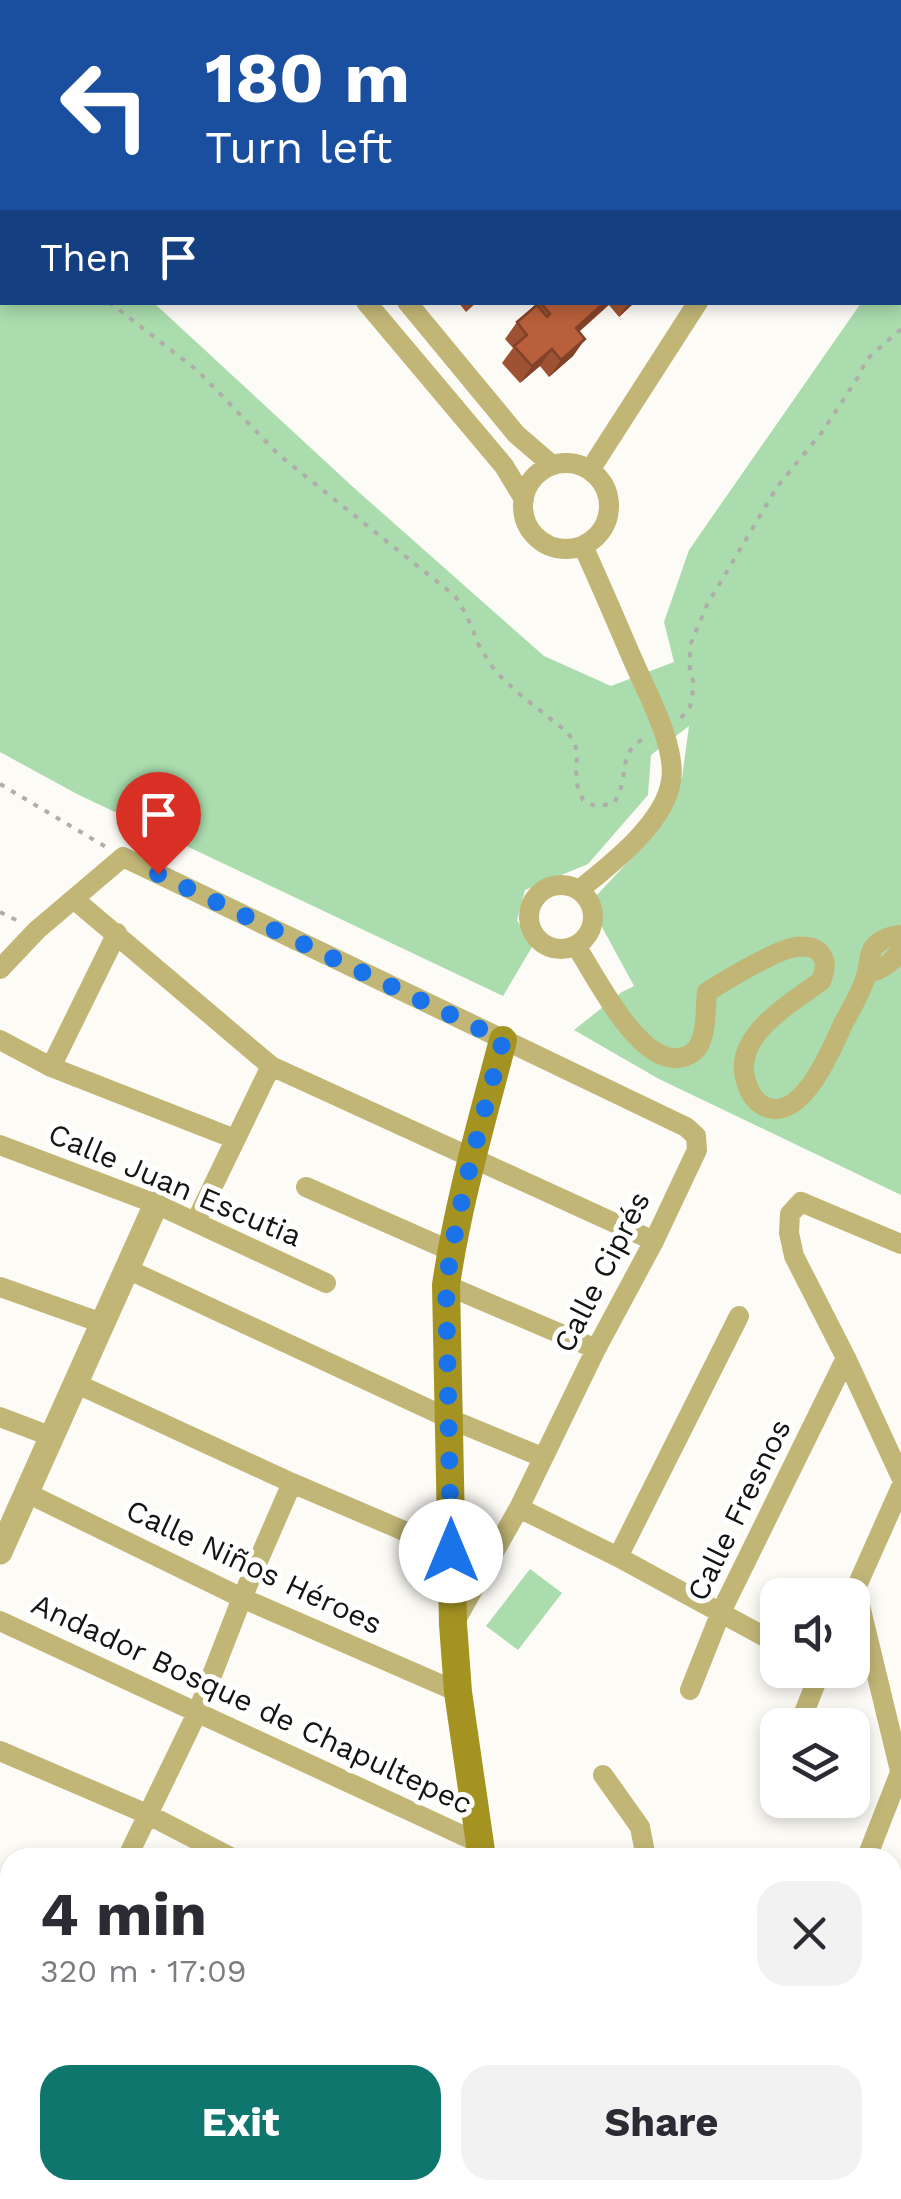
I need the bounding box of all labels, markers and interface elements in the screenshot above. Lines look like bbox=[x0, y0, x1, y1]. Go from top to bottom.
text: 180 m bbox=[205, 37, 410, 119]
icon: left bbox=[40, 40, 170, 170]
text: Turn left bbox=[205, 121, 392, 174]
icon: arrive bbox=[151, 230, 206, 285]
text: Then bbox=[40, 236, 131, 280]
pin bbox=[116, 772, 201, 875]
icon: arrive bbox=[131, 787, 186, 842]
street label: Calle Juan Escutia bbox=[43, 1115, 307, 1254]
street label: Calle Ciprés bbox=[546, 1186, 657, 1358]
street label: Calle Fresnos bbox=[679, 1413, 798, 1606]
street label: Calle Niños Héroes bbox=[121, 1492, 388, 1641]
position arrow bbox=[399, 1499, 503, 1603]
map controls bbox=[760, 1578, 870, 1818]
button: sound bbox=[760, 1578, 870, 1688]
street label: Andador Bosque de Chapultepec bbox=[26, 1586, 478, 1821]
button: layers bbox=[760, 1708, 870, 1818]
text: 4 min bbox=[40, 1879, 207, 1950]
button: close bbox=[757, 1881, 862, 1986]
text: 320 m · 17:09 bbox=[40, 1952, 247, 1990]
button: Exit bbox=[40, 2065, 441, 2180]
button: Share bbox=[461, 2065, 862, 2180]

